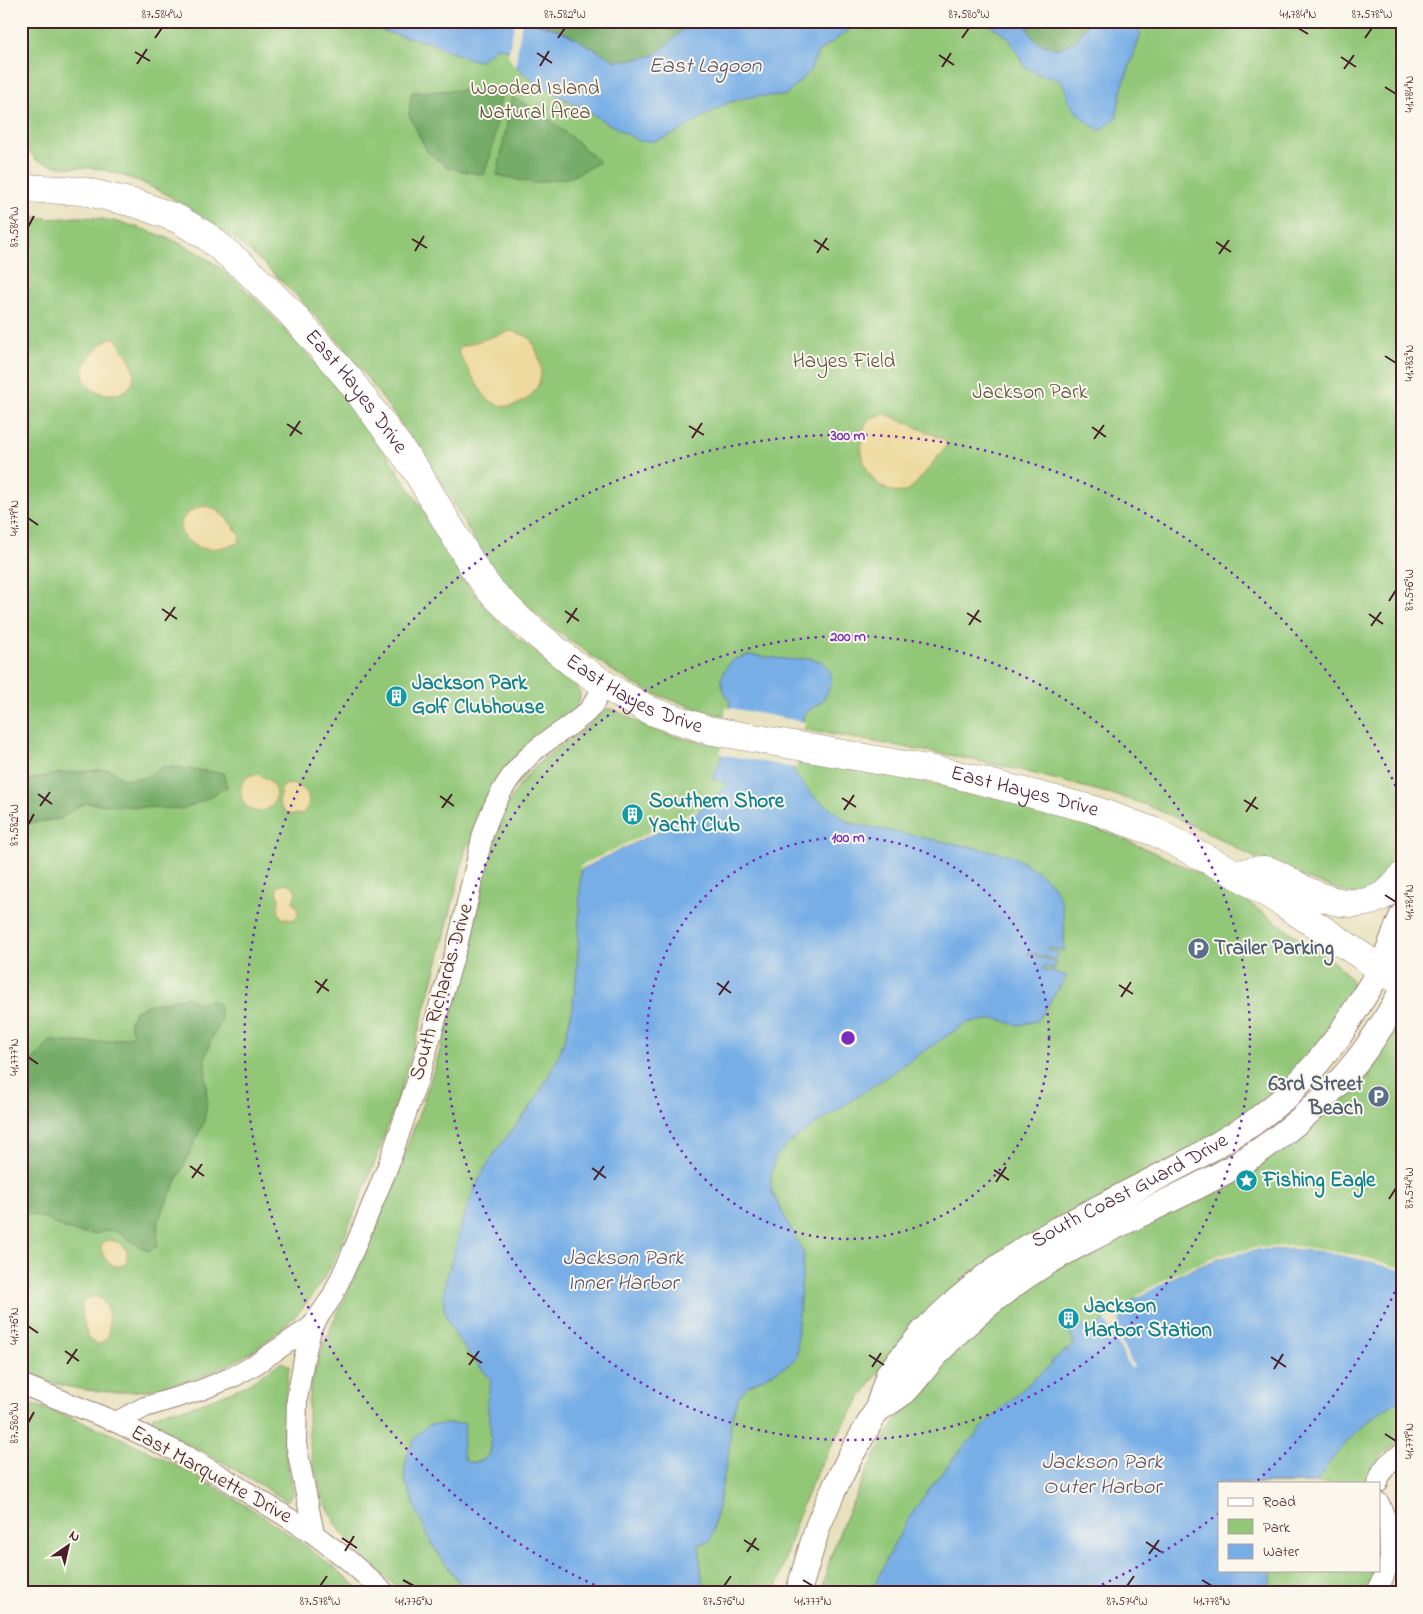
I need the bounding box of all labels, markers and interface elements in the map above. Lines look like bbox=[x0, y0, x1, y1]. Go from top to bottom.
text: 87.584°W bbox=[142, 6, 182, 24]
text: 87.582°W bbox=[544, 6, 586, 24]
text: 87.580°W bbox=[949, 6, 989, 24]
text: 41.784°N bbox=[1280, 6, 1316, 24]
text: 87.578°W bbox=[1352, 6, 1392, 24]
water label: East Lagoon bbox=[649, 51, 763, 83]
park label: Wooded Island Natural Area bbox=[470, 74, 600, 128]
text: 41.784°N bbox=[1401, 76, 1419, 112]
text: 87.584°W bbox=[6, 207, 24, 247]
street label: East Hayes Drive bbox=[297, 323, 415, 461]
text: 41.783°N bbox=[1401, 345, 1419, 381]
park label: Hayes Field bbox=[793, 347, 896, 379]
park label: Jackson Park bbox=[972, 378, 1088, 408]
text: 300 m bbox=[830, 425, 866, 447]
text: 41.779°N bbox=[6, 500, 24, 536]
text: 87.576°W bbox=[1401, 569, 1419, 611]
text: 200 m bbox=[829, 626, 866, 648]
street label: East Hayes Drive bbox=[559, 647, 707, 742]
place label: Jackson Park Golf Clubhouse bbox=[412, 669, 545, 723]
building icon: Jackson Park Golf Clubhouse bbox=[384, 684, 408, 708]
street label: East Hayes Drive bbox=[947, 759, 1103, 826]
place label: Southern Shore Yacht Club bbox=[648, 787, 785, 841]
building icon: Southern Shore Yacht Club bbox=[621, 802, 645, 826]
text: 87.582°W bbox=[6, 804, 24, 846]
text: 100 m bbox=[831, 827, 865, 849]
text: 41.781°N bbox=[1401, 884, 1419, 920]
street label: South Richards Drive bbox=[402, 899, 482, 1084]
place label: Trailer Parking bbox=[1214, 934, 1334, 966]
parking icon: Trailer Parking bbox=[1186, 937, 1210, 961]
centre of rings bbox=[839, 1029, 857, 1047]
text: 41.777°N bbox=[6, 1038, 24, 1076]
place label: 63rd Street Beach bbox=[1269, 1070, 1364, 1124]
parking icon: 63rd Street Beach bbox=[1367, 1085, 1391, 1109]
street label: South Coast Guard Drive bbox=[1026, 1126, 1235, 1257]
place label: Fishing Eagle bbox=[1262, 1166, 1376, 1198]
text: 87.574°W bbox=[1401, 1167, 1419, 1209]
place icon: Fishing Eagle bbox=[1235, 1169, 1259, 1193]
water label: Jackson Park Inner Harbor bbox=[563, 1243, 685, 1300]
place label: Jackson Harbor Station bbox=[1084, 1292, 1212, 1346]
text: 41.776°N bbox=[6, 1307, 24, 1345]
building icon: Jackson Harbor Station bbox=[1056, 1307, 1080, 1331]
text: 87.580°W bbox=[6, 1403, 24, 1443]
street label: East Marquette Drive bbox=[125, 1418, 298, 1532]
text: 41.779°N bbox=[1401, 1423, 1419, 1459]
water label: Jackson Park Outer Harbor bbox=[1042, 1447, 1164, 1504]
legend bbox=[1218, 1482, 1380, 1572]
text: Road bbox=[1263, 1491, 1296, 1513]
text: Park bbox=[1263, 1517, 1291, 1539]
north arrow bbox=[42, 1522, 92, 1572]
text: N bbox=[65, 1525, 84, 1548]
text: Water bbox=[1263, 1541, 1299, 1563]
text: 87.578°W bbox=[300, 1593, 340, 1611]
text: 41.776°N bbox=[395, 1593, 433, 1611]
text: 87.576°W bbox=[703, 1593, 745, 1611]
text: 41.777°N bbox=[794, 1593, 832, 1611]
text: 87.574°W bbox=[1106, 1593, 1148, 1611]
text: 41.778°N bbox=[1194, 1593, 1230, 1611]

